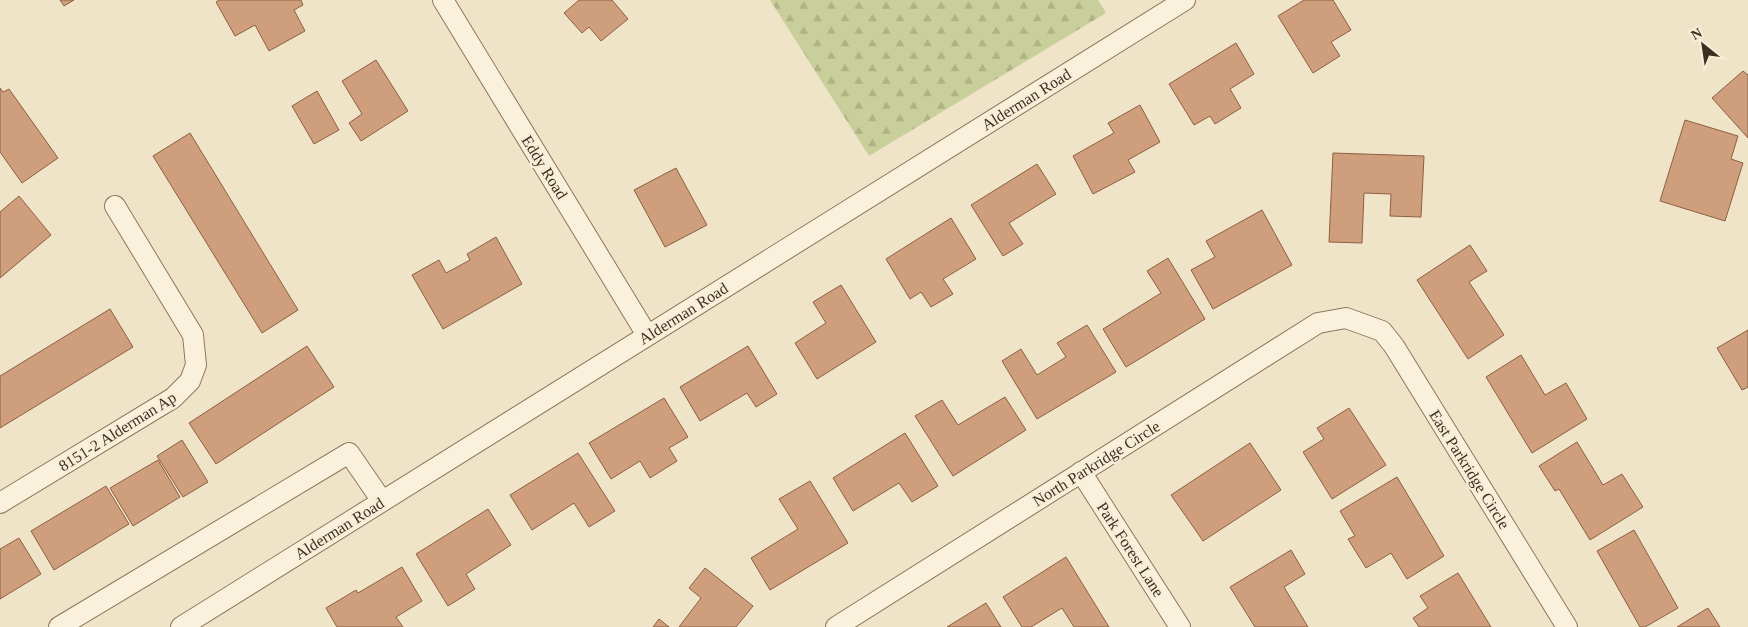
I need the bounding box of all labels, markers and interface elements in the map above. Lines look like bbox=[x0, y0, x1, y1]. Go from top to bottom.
north arrow bbox=[1678, 20, 1728, 70]
text: N bbox=[1689, 25, 1705, 43]
street label: Alderman Road bbox=[979, 65, 1074, 134]
street label: Eddy Road bbox=[518, 132, 571, 203]
street label: Alderman Road bbox=[636, 279, 731, 348]
street label: 8151-2 Alderman Ap bbox=[55, 388, 180, 475]
street label: East Parkridge Circle bbox=[1425, 407, 1513, 532]
street label: North Parkridge Circle bbox=[1030, 417, 1163, 510]
street label: Alderman Road bbox=[292, 494, 387, 563]
street label: Park Forest Lane bbox=[1094, 499, 1167, 600]

